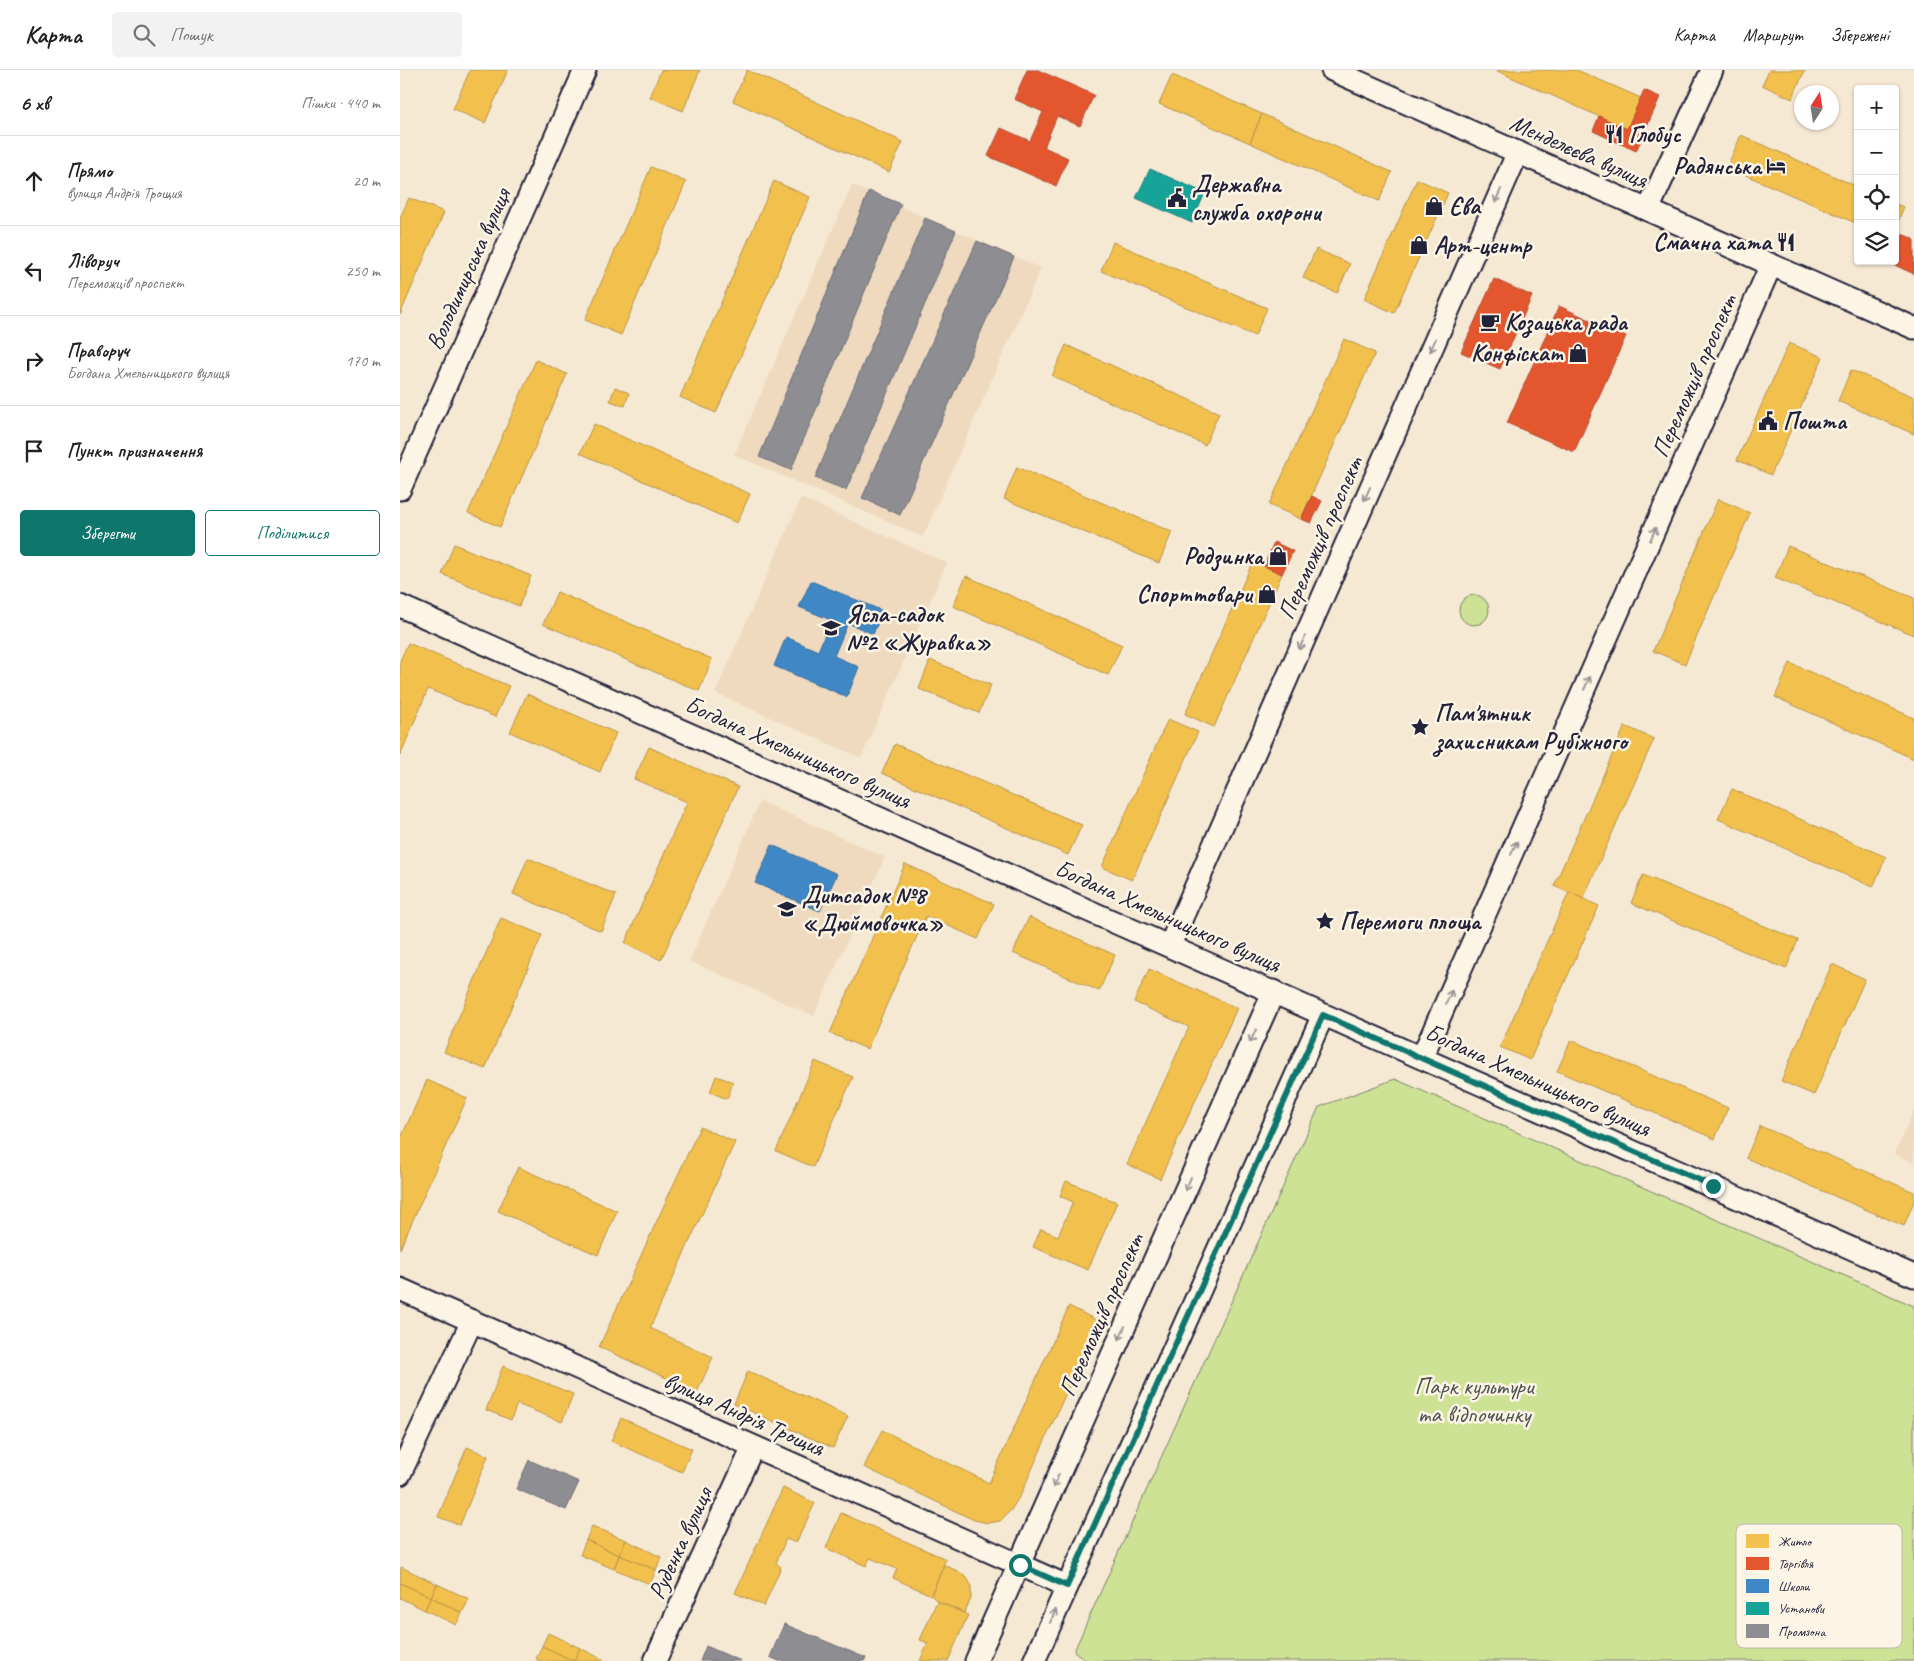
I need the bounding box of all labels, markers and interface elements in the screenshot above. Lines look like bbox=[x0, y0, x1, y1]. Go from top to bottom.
search box bbox=[112, 12, 462, 57]
text: Карта bbox=[25, 20, 82, 50]
icon: search bbox=[130, 21, 158, 49]
text: Пошук bbox=[170, 23, 213, 47]
text: Карта bbox=[1674, 24, 1715, 46]
text: Маршрут bbox=[1743, 24, 1802, 46]
text: Збережені bbox=[1830, 24, 1889, 46]
north arrow bbox=[1794, 85, 1839, 130]
map controls bbox=[1854, 85, 1899, 265]
button: + bbox=[1854, 85, 1899, 130]
text: 6 хв bbox=[20, 90, 49, 116]
text: Пішки · 440 m bbox=[301, 93, 380, 113]
street label: Менделєєва вулиця bbox=[1505, 107, 1654, 195]
place label: Глобус bbox=[1629, 119, 1682, 149]
restaurant icon: Глобус bbox=[1603, 123, 1625, 145]
button: − bbox=[1854, 130, 1899, 175]
place label: Радянська bbox=[1673, 151, 1763, 181]
hotel icon: Радянська bbox=[1765, 155, 1787, 177]
text: Прямо bbox=[67, 159, 112, 183]
icon: ahead bbox=[20, 167, 48, 195]
place label: Державна служба охорони bbox=[1192, 169, 1323, 227]
text: 20 m bbox=[353, 171, 380, 191]
button: locate bbox=[1854, 175, 1899, 220]
street label: Володимирська вулиця bbox=[419, 182, 518, 354]
text: вулиця Андрія Трощия bbox=[67, 183, 182, 203]
public building icon: Державна служба охорони bbox=[1166, 187, 1188, 209]
one-way arrow bbox=[1492, 188, 1502, 203]
place label: Єва bbox=[1449, 191, 1482, 221]
shop icon: Єва bbox=[1423, 195, 1445, 217]
button: layers bbox=[1854, 220, 1899, 265]
place label: Смачна хата bbox=[1653, 227, 1773, 257]
place label: Арт-центр bbox=[1434, 230, 1533, 260]
restaurant icon: Смачна хата bbox=[1775, 231, 1797, 253]
shop icon: Арт-центр bbox=[1408, 234, 1430, 256]
text: Ліворуч bbox=[67, 249, 119, 273]
icon: left bbox=[20, 257, 48, 285]
text: 250 m bbox=[346, 261, 380, 281]
text: Переможців проспект bbox=[67, 273, 183, 293]
street label: Переможців проспект bbox=[1645, 288, 1744, 462]
place label: Козацька рада bbox=[1505, 307, 1629, 338]
cafe icon: Козацька рада bbox=[1479, 311, 1501, 333]
one-way arrow bbox=[1427, 337, 1437, 352]
place label: Конфіскат bbox=[1471, 338, 1563, 368]
text: Праворуч bbox=[67, 339, 129, 363]
shop icon: Конфіскат bbox=[1567, 342, 1589, 364]
icon: right bbox=[20, 347, 48, 375]
text: 170 m bbox=[346, 351, 380, 371]
text: Богдана Хмельницького вулиця bbox=[67, 363, 229, 383]
place label: Пошта bbox=[1783, 406, 1848, 436]
public building icon: Пошта bbox=[1757, 410, 1779, 432]
icon: arrive bbox=[20, 437, 48, 465]
text: Пункт призначення bbox=[67, 439, 202, 463]
street label: Переможців проспект bbox=[1271, 450, 1370, 624]
one-way arrow bbox=[1362, 486, 1372, 501]
button: Зберегти bbox=[20, 510, 195, 556]
button: Поділитися bbox=[205, 510, 380, 556]
one-way arrow bbox=[1648, 527, 1658, 542]
place label: Родзинка bbox=[1184, 541, 1265, 572]
shop icon: Родзинка bbox=[1267, 545, 1289, 567]
place label: Спорттовари bbox=[1137, 579, 1254, 609]
shop icon: Спорттовари bbox=[1256, 583, 1278, 605]
place label: Ясла-садок №2 «Журавка» bbox=[846, 599, 991, 657]
school or university icon: Ясла-садок №2 «Журавка» bbox=[820, 617, 842, 639]
one-way arrow bbox=[1297, 635, 1307, 650]
one-way arrow bbox=[1583, 676, 1593, 691]
street label: Богдана Хмельницького вулиця bbox=[681, 689, 916, 816]
place label: Пам'ятник захисникам Рубіжного bbox=[1432, 698, 1630, 757]
place icon: Пам'ятник захисникам Рубіжного bbox=[1409, 716, 1431, 738]
one-way arrow bbox=[1510, 841, 1520, 856]
street label: Богдана Хмельницького вулиця bbox=[1051, 853, 1286, 980]
place label: Дитсадок №8 «Дюймовочка» bbox=[802, 880, 943, 938]
school or university icon: Дитсадок №8 «Дюймовочка» bbox=[776, 898, 798, 920]
place label: Перемоги площа bbox=[1340, 906, 1483, 936]
place icon: Перемоги площа bbox=[1314, 910, 1336, 932]
one-way arrow bbox=[1444, 990, 1454, 1005]
street label: Богдана Хмельницького вулиця bbox=[1421, 1017, 1656, 1144]
one-way arrow bbox=[1248, 1028, 1258, 1043]
route end bbox=[1702, 1175, 1725, 1198]
one-way arrow bbox=[1182, 1176, 1192, 1191]
street label: Переможців проспект bbox=[1052, 1227, 1151, 1401]
one-way arrow bbox=[1117, 1325, 1126, 1340]
street label: вулиця Андрія Трощия bbox=[659, 1365, 830, 1463]
park label: Парк культури та відпочинку bbox=[1414, 1371, 1536, 1429]
one-way arrow bbox=[1051, 1473, 1061, 1488]
street label: Руденка вулиця bbox=[641, 1481, 720, 1604]
legend bbox=[1736, 1524, 1902, 1648]
text: Житло bbox=[1778, 1533, 1813, 1550]
route start bbox=[1009, 1554, 1032, 1577]
text: Торгівля bbox=[1778, 1555, 1814, 1572]
text: Школи bbox=[1778, 1578, 1810, 1595]
text: Установи bbox=[1778, 1600, 1826, 1617]
one-way arrow bbox=[1049, 1609, 1059, 1624]
text: Промзона bbox=[1778, 1623, 1826, 1640]

